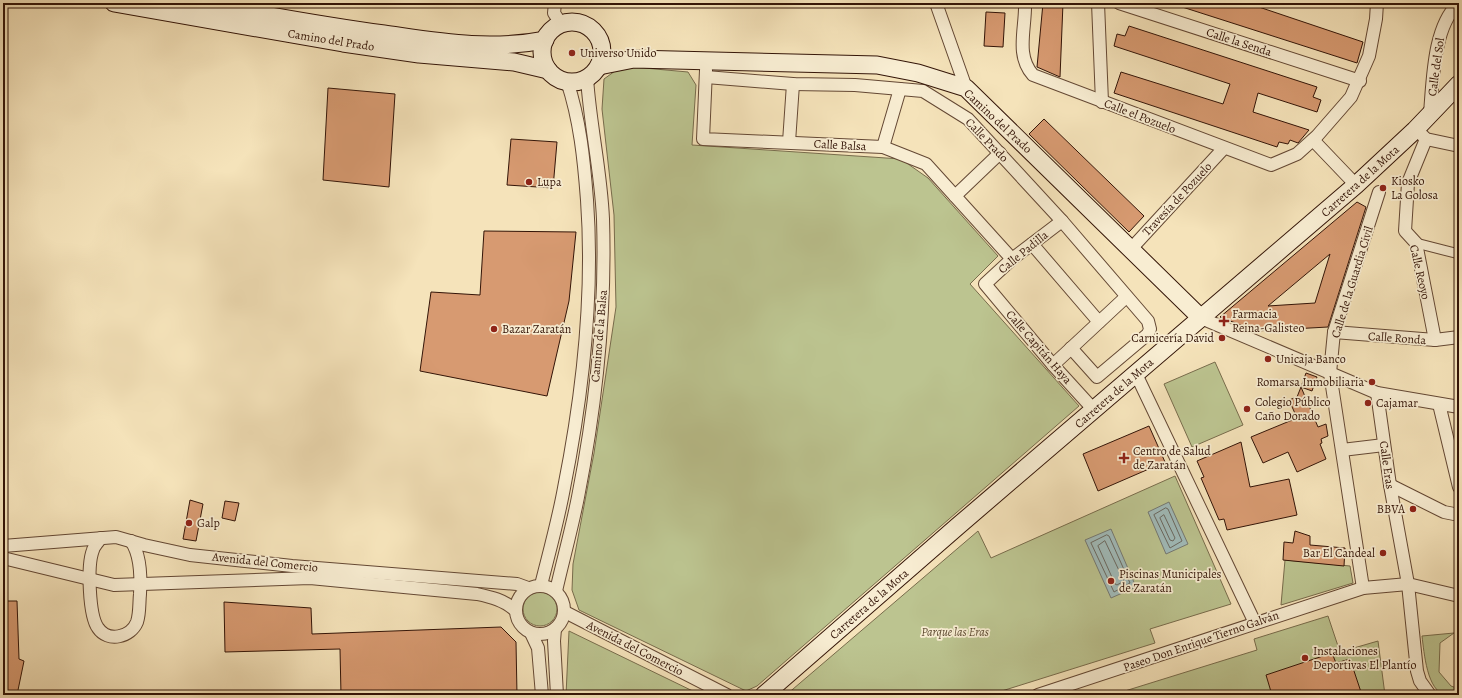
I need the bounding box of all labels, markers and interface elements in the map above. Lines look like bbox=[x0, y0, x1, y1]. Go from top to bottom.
street label: Calle la Senda bbox=[1204, 24, 1274, 60]
street label: Camino del Prado bbox=[287, 25, 375, 55]
street label: Calle del Sol bbox=[1424, 37, 1448, 97]
place label: Universo Unido bbox=[580, 45, 657, 61]
marker: Universo Unido bbox=[567, 48, 577, 58]
street label: Camino del Prado bbox=[961, 85, 1035, 157]
street label: Calle el Pozuelo bbox=[1102, 95, 1178, 137]
street label: Calle Prado bbox=[962, 114, 1012, 166]
street label: Calle Balsa bbox=[813, 136, 867, 154]
street label: Carretera de la Mota bbox=[1318, 141, 1403, 220]
street label: Travesía de Pozuelo bbox=[1139, 159, 1215, 239]
place label: Kiosko La Golosa bbox=[1391, 173, 1439, 203]
place label: Lupa bbox=[537, 174, 562, 190]
marker: Lupa bbox=[524, 177, 534, 187]
marker: Kiosko La Golosa bbox=[1378, 183, 1388, 193]
street label: Calle de la Guardia Civil bbox=[1327, 224, 1377, 340]
street label: Calle Padilla bbox=[995, 227, 1052, 277]
street label: Calle Reoyo bbox=[1406, 243, 1434, 301]
street label: Camino de la Balsa bbox=[587, 289, 611, 383]
place label: Farmacia Reina-Galisteo bbox=[1232, 306, 1304, 336]
street label: Calle Capitán Haya bbox=[1002, 307, 1076, 388]
marker: Farmacia Reina-Galisteo bbox=[1219, 316, 1229, 326]
place label: Bazar Zaratán bbox=[502, 321, 572, 337]
marker: Bazar Zaratán bbox=[489, 324, 499, 334]
street label: Calle Ronda bbox=[1367, 328, 1427, 348]
place label: Carnicería David bbox=[1131, 330, 1215, 346]
marker: Carnicería David bbox=[1217, 333, 1227, 343]
place label: Unicaja Banco bbox=[1276, 351, 1346, 367]
street label: Carretera de la Mota bbox=[1071, 354, 1157, 432]
marker: Unicaja Banco bbox=[1263, 354, 1273, 364]
place label: Romarsa Inmobiliaria bbox=[1256, 374, 1364, 390]
marker: Romarsa Inmobiliaria bbox=[1367, 377, 1377, 387]
place label: Colegio Público Caño Dorado bbox=[1255, 394, 1331, 424]
place label: Cajamar bbox=[1376, 395, 1418, 411]
marker: Cajamar bbox=[1363, 398, 1373, 408]
marker: Colegio Público Caño Dorado bbox=[1242, 404, 1252, 414]
street label: Calle Eras bbox=[1376, 440, 1398, 490]
place label: Centro de Salud de Zaratán bbox=[1133, 443, 1211, 473]
marker: Centro de Salud de Zaratán bbox=[1118, 452, 1130, 464]
place label: BBVA bbox=[1377, 501, 1406, 517]
marker: BBVA bbox=[1408, 504, 1418, 514]
place label: Galp bbox=[197, 515, 220, 531]
marker: Galp bbox=[184, 518, 194, 528]
place label: Bar El Candeal bbox=[1303, 545, 1375, 561]
street label: Avenida del Comercio bbox=[210, 548, 319, 576]
marker: Bar El Candeal bbox=[1378, 548, 1388, 558]
street label: Carretera de la Mota bbox=[826, 565, 912, 643]
place label: Piscinas Municipales de Zaratán bbox=[1119, 566, 1222, 596]
marker: Piscinas Municipales de Zaratán bbox=[1106, 576, 1116, 586]
street label: Paseo Don Enrique Tierno Galván bbox=[1121, 607, 1281, 675]
street label: Avenida del Comercio bbox=[583, 616, 686, 679]
park label: Parque las Eras bbox=[921, 624, 989, 640]
place label: Instalaciones Deportivas El Plantío bbox=[1313, 643, 1416, 673]
marker: Instalaciones Deportivas El Plantío bbox=[1300, 653, 1310, 663]

